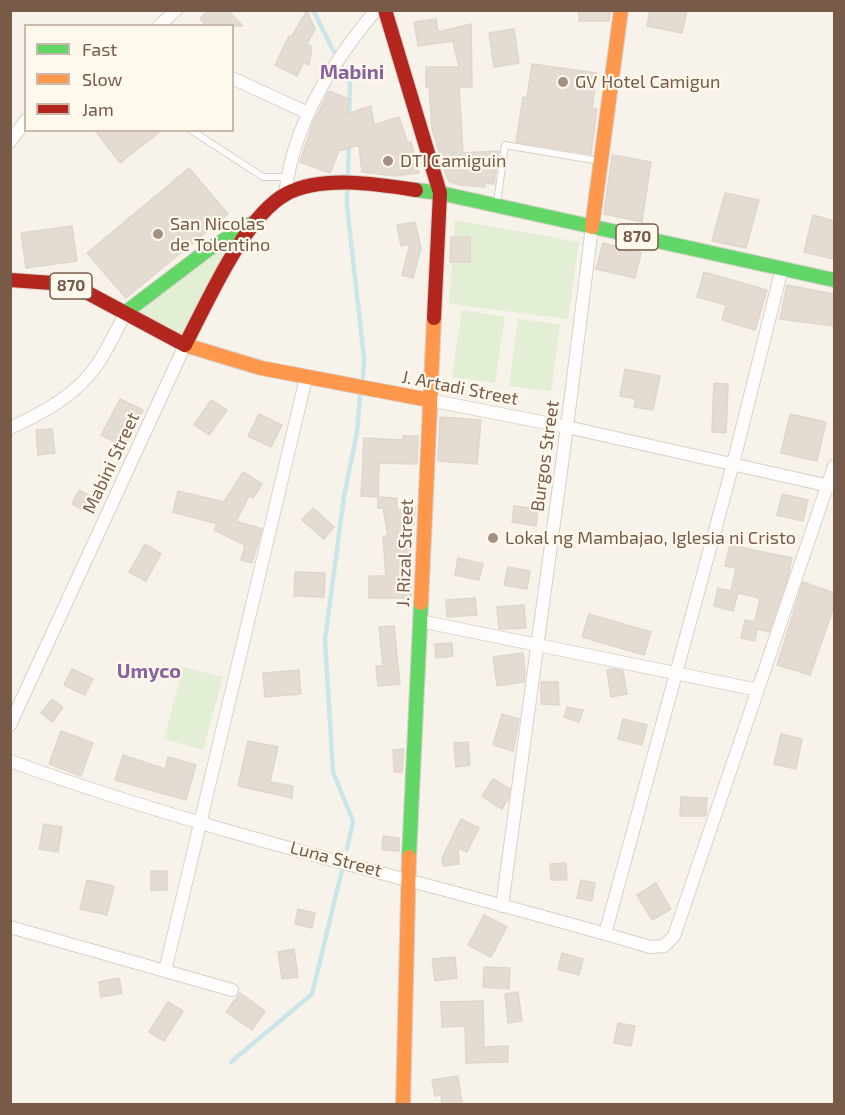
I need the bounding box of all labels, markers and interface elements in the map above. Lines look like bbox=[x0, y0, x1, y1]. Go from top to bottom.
legend bbox=[24, 24, 234, 132]
text: Fast bbox=[82, 38, 117, 60]
district label: Mabini bbox=[320, 60, 384, 84]
text: Slow bbox=[82, 68, 122, 90]
place label: GV Hotel Camigun bbox=[575, 71, 721, 93]
marker: GV Hotel Camigun bbox=[556, 75, 570, 89]
text: Jam bbox=[82, 98, 114, 120]
place label: DTI Camiguin bbox=[400, 150, 506, 172]
marker: DTI Camiguin bbox=[381, 154, 395, 168]
place label: San Nicolas de Tolentino bbox=[170, 213, 270, 256]
road number: 870 bbox=[616, 224, 658, 250]
marker: San Nicolas de Tolentino bbox=[151, 227, 165, 241]
road number: 870 bbox=[50, 273, 92, 299]
street label: J. Artadi Street bbox=[400, 366, 520, 410]
street label: Burgos Street bbox=[527, 399, 563, 513]
street label: Mabini Street bbox=[78, 409, 144, 517]
street label: J. Rizal Street bbox=[392, 499, 418, 607]
place label: Lokal ng Mambajao, Iglesia ni Cristo bbox=[505, 527, 796, 549]
marker: Lokal ng Mambajao, Iglesia ni Cristo bbox=[486, 531, 500, 545]
district label: Umyco bbox=[117, 659, 181, 683]
street label: Luna Street bbox=[288, 836, 384, 882]

